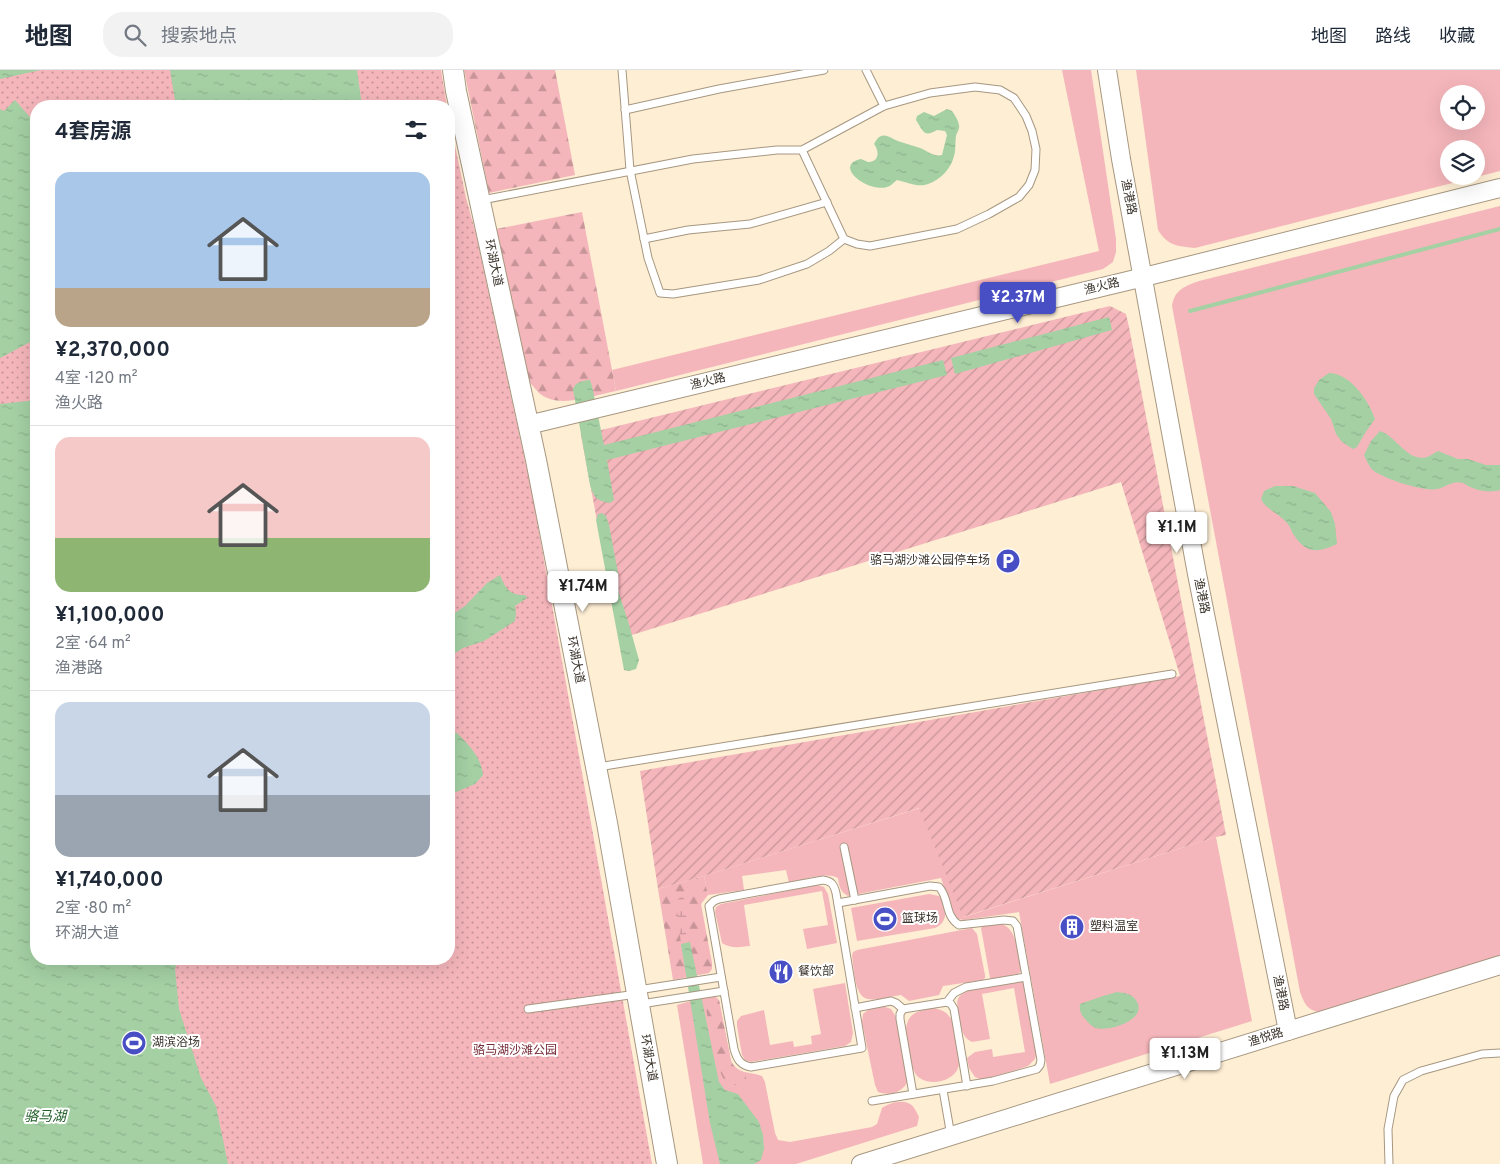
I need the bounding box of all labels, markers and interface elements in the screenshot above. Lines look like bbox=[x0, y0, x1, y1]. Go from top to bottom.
search box bbox=[103, 12, 453, 57]
icon: search bbox=[121, 21, 149, 49]
text: 地图 bbox=[25, 23, 73, 53]
text: 搜索地点 bbox=[161, 25, 237, 49]
text: 地图 bbox=[1311, 26, 1347, 49]
text: 路线 bbox=[1375, 26, 1411, 49]
text: 收藏 bbox=[1439, 26, 1475, 49]
map controls bbox=[1440, 85, 1485, 185]
button: locate bbox=[1440, 85, 1485, 130]
icon: filters bbox=[402, 116, 430, 144]
text: 4套房源 bbox=[55, 119, 132, 146]
button: layers bbox=[1440, 140, 1485, 185]
street label: 渔港路 bbox=[1117, 178, 1139, 216]
icon: home bbox=[198, 204, 288, 294]
street label: 环湖大道 bbox=[480, 238, 506, 288]
street label: 渔火路 bbox=[1083, 275, 1121, 299]
pin: ¥2.37M bbox=[977, 282, 1059, 324]
text: ¥2.37M bbox=[991, 288, 1045, 308]
text: ¥2,370,000 bbox=[55, 337, 170, 364]
text: 4室 · 120 m² bbox=[55, 369, 138, 389]
street label: 渔火路 bbox=[689, 370, 727, 394]
text: 渔火路 bbox=[55, 394, 103, 414]
icon: home bbox=[198, 470, 288, 560]
pin: ¥1.1M bbox=[1142, 512, 1212, 554]
text: ¥1.1M bbox=[1157, 518, 1197, 538]
parking icon: 骆马湖沙滩公园停车场 bbox=[995, 548, 1021, 574]
place label: 骆马湖沙滩公园停车场 bbox=[870, 553, 990, 569]
pin: ¥1.74M bbox=[542, 570, 624, 613]
text: ¥1.74M bbox=[558, 577, 608, 597]
street label: 渔港路 bbox=[1190, 577, 1212, 615]
text: ¥1,100,000 bbox=[55, 602, 165, 629]
text: 2室 · 64 m² bbox=[55, 634, 131, 654]
street label: 环湖大道 bbox=[563, 635, 587, 685]
text: 渔港路 bbox=[55, 659, 103, 679]
icon: home bbox=[198, 735, 288, 825]
text: ¥1,740,000 bbox=[55, 867, 163, 894]
text: 2室 · 80 m² bbox=[55, 899, 131, 919]
sports icon: 篮球场 bbox=[872, 906, 898, 932]
place label: 篮球场 bbox=[902, 911, 938, 927]
building icon: 塑料温室 bbox=[1059, 914, 1085, 940]
place label: 塑料温室 bbox=[1090, 919, 1138, 935]
text: 环湖大道 bbox=[55, 924, 119, 944]
restaurant icon: 餐饮部 bbox=[768, 959, 794, 985]
place label: 餐饮部 bbox=[798, 964, 834, 980]
street label: 渔港路 bbox=[1269, 974, 1291, 1012]
street label: 渔悦路 bbox=[1246, 1025, 1286, 1051]
sports icon: 湖滨浴场 bbox=[121, 1030, 147, 1056]
street label: 环湖大道 bbox=[636, 1033, 660, 1083]
place label: 湖滨浴场 bbox=[152, 1035, 200, 1051]
pin: ¥1.13M bbox=[1144, 1038, 1226, 1080]
park label: 骆马湖沙滩公园 bbox=[473, 1043, 557, 1059]
text: ¥1.13M bbox=[1161, 1044, 1209, 1064]
water label: 骆马湖 bbox=[24, 1109, 68, 1126]

